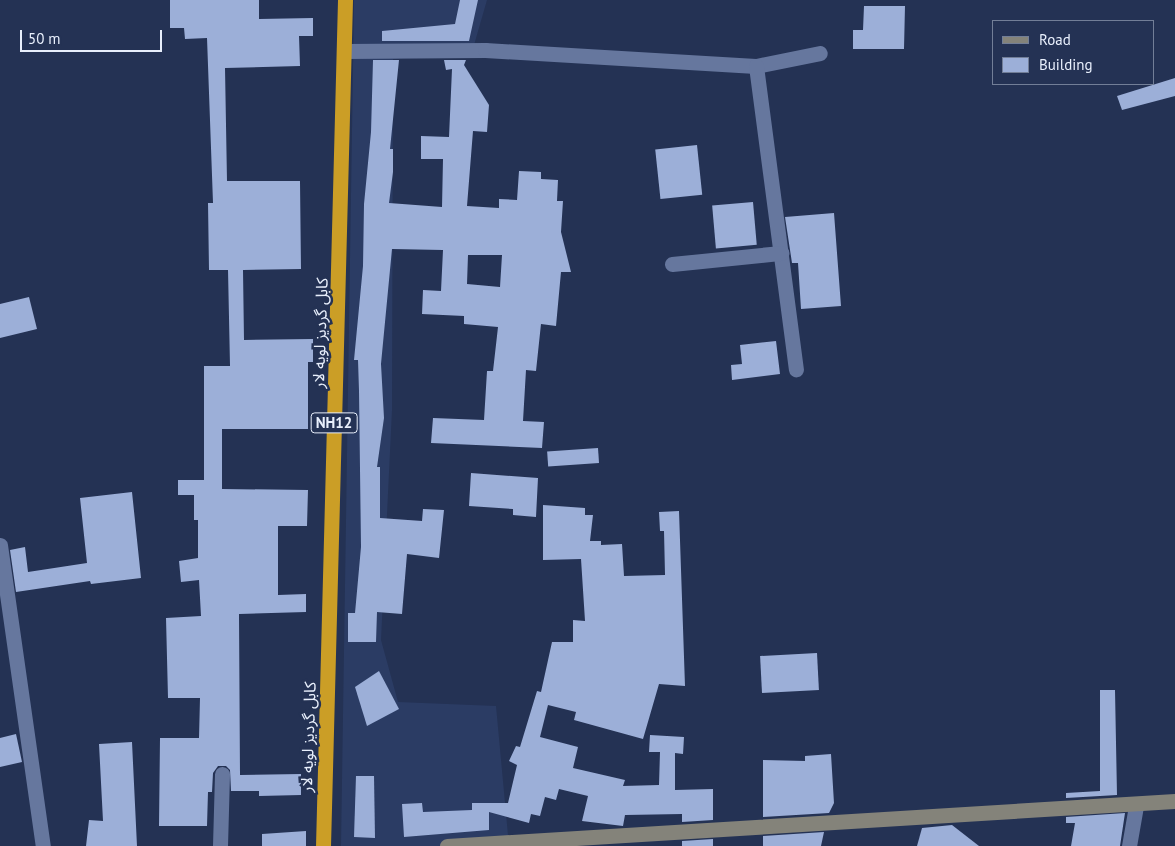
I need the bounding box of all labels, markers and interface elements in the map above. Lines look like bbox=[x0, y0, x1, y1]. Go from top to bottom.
scale bar bbox=[22, 20, 165, 52]
legend bbox=[992, 20, 1155, 85]
text: 50 m bbox=[28, 29, 61, 48]
text: Road bbox=[1039, 30, 1071, 49]
text: Building bbox=[1039, 55, 1093, 74]
street label: کابل گردیز لویه لار bbox=[308, 277, 332, 389]
road number: NH12 bbox=[310, 410, 358, 436]
street label: کابل گردیز لویه لار bbox=[296, 681, 320, 793]

